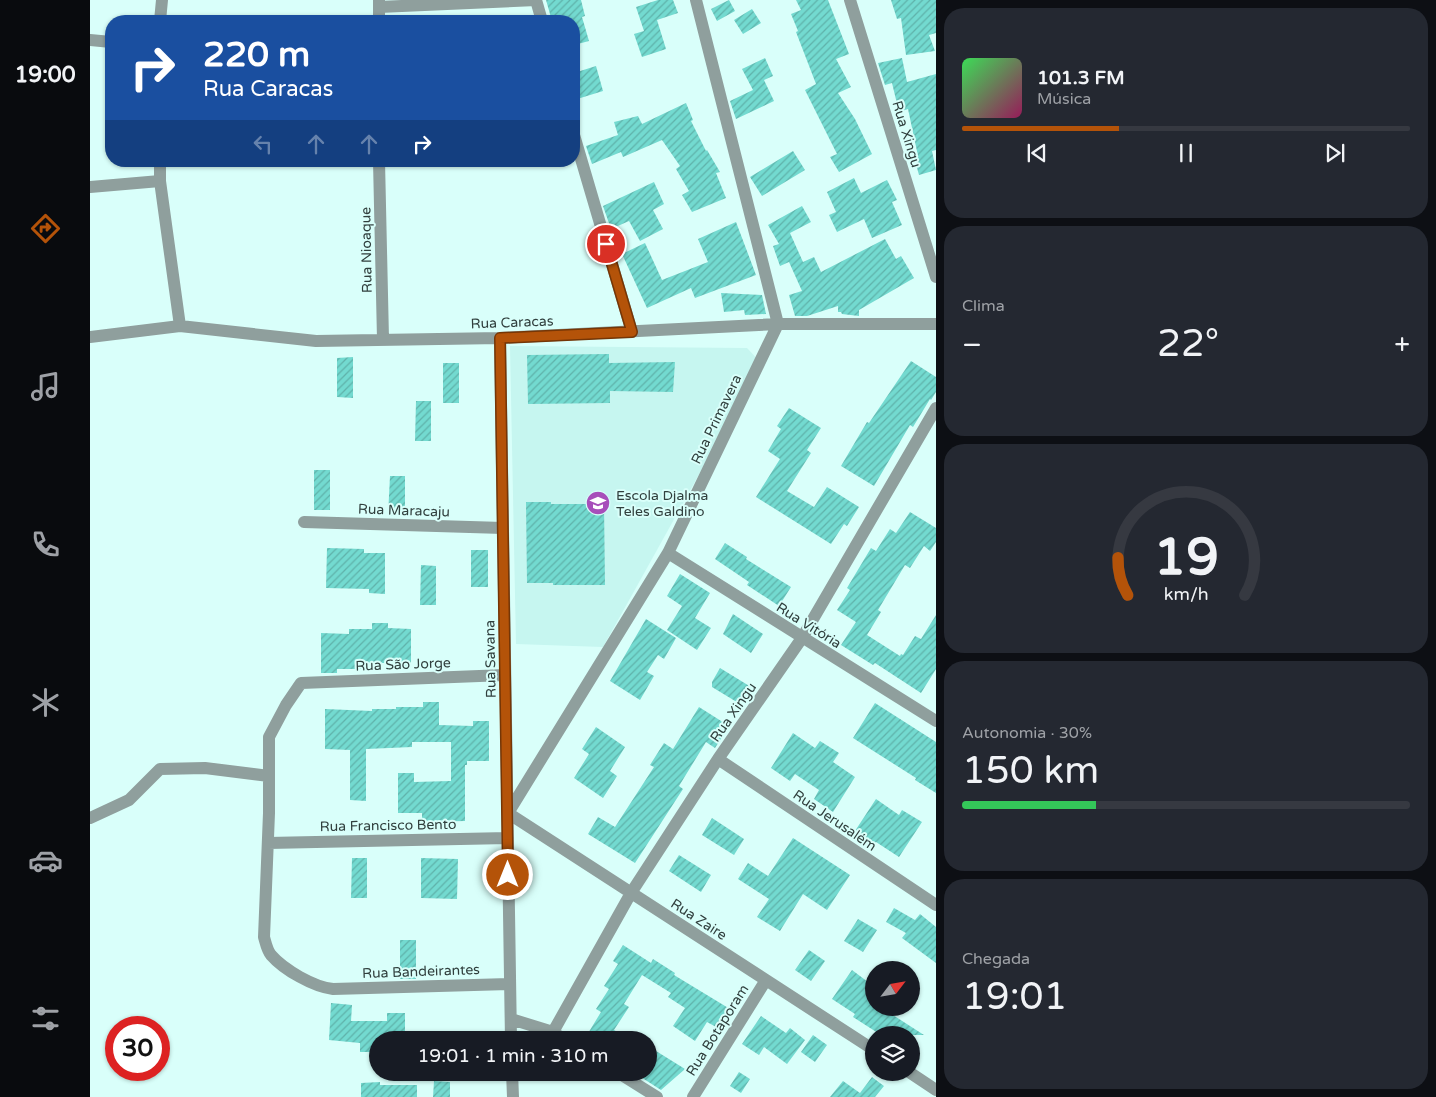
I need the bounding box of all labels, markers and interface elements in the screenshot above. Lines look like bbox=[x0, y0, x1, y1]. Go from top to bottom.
text: 220 m bbox=[203, 34, 310, 76]
icon: right bbox=[120, 35, 185, 100]
text: 19:00 bbox=[15, 62, 75, 88]
text: 101.3 FM bbox=[1037, 67, 1125, 89]
text: Rua Caracas bbox=[203, 76, 333, 102]
text: Música bbox=[1037, 89, 1091, 109]
street label: Rua Xingu bbox=[888, 99, 925, 170]
icon: left bbox=[249, 130, 277, 158]
icon: ahead bbox=[302, 130, 330, 158]
icon: ahead bbox=[355, 130, 383, 158]
icon: right bbox=[408, 130, 436, 158]
icon: previous bbox=[1023, 139, 1051, 167]
icon: pause bbox=[1172, 139, 1200, 167]
icon: next bbox=[1321, 139, 1349, 167]
street label: Rua Nioaque bbox=[357, 207, 376, 293]
icon: directions bbox=[28, 211, 63, 246]
pin bbox=[585, 223, 627, 265]
icon: arrive bbox=[592, 230, 620, 258]
text: Clima bbox=[962, 296, 1005, 316]
street label: Rua Caracas bbox=[470, 313, 554, 332]
text: 22° bbox=[1157, 321, 1219, 367]
text: − bbox=[962, 328, 982, 362]
text: + bbox=[1394, 328, 1410, 362]
icon: music bbox=[28, 369, 63, 404]
street label: Rua Primavera bbox=[688, 372, 745, 467]
place label: Escola Djalma Teles Galdino bbox=[616, 487, 708, 520]
school or university icon: Escola Djalma Teles Galdino bbox=[585, 490, 611, 516]
street label: Rua Maracaju bbox=[358, 500, 450, 521]
text: 19 bbox=[1153, 526, 1219, 589]
icon: phone bbox=[28, 527, 63, 562]
text: km/h bbox=[1164, 584, 1208, 605]
street label: Rua Vitória bbox=[773, 599, 844, 652]
street label: Rua Savana bbox=[481, 620, 500, 698]
street label: Rua São Jorge bbox=[355, 654, 451, 675]
street label: Rua Xingu bbox=[707, 679, 760, 745]
icon: climate bbox=[28, 685, 63, 720]
text: Autonomia · 30% bbox=[962, 723, 1092, 743]
text: 150 km bbox=[962, 748, 1099, 794]
street label: Rua Jerusalém bbox=[790, 786, 880, 855]
street label: Rua Francisco Bento bbox=[319, 816, 457, 835]
icon: car bbox=[28, 843, 63, 878]
position arrow bbox=[481, 848, 533, 900]
street label: Rua Zaire bbox=[668, 895, 730, 944]
text: Chegada bbox=[962, 949, 1030, 969]
street label: Rua Bandeirantes bbox=[362, 961, 480, 982]
north arrow bbox=[865, 961, 920, 1016]
map controls bbox=[865, 961, 920, 1081]
text: 19:01 bbox=[962, 974, 1067, 1020]
street label: Rua Botaporam bbox=[682, 981, 752, 1079]
icon: filters bbox=[28, 1001, 63, 1036]
speed limit sign: 30 bbox=[105, 1016, 170, 1081]
button: layers bbox=[865, 1026, 920, 1081]
text: 19:01 · 1 min · 310 m bbox=[417, 1045, 609, 1067]

